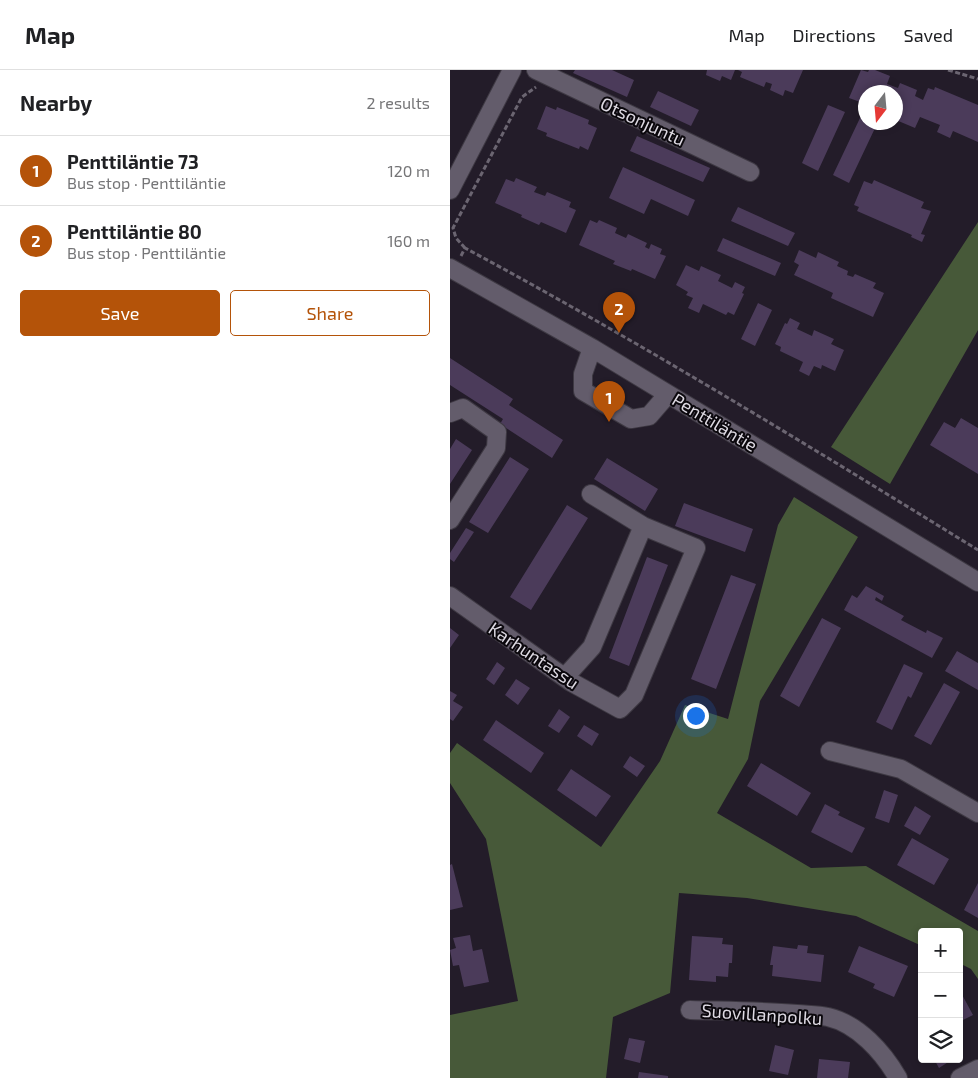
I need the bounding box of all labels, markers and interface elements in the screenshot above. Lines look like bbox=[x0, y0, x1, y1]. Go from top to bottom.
text: Map bbox=[25, 20, 75, 49]
text: Map bbox=[728, 24, 765, 46]
text: Directions bbox=[793, 24, 876, 46]
text: Saved bbox=[904, 24, 953, 46]
north arrow bbox=[858, 85, 903, 130]
text: Nearby bbox=[20, 90, 92, 115]
street label: Otsonjuntu bbox=[597, 92, 689, 150]
text: 2 results bbox=[367, 93, 430, 112]
text: Penttiläntie 73 bbox=[67, 150, 199, 173]
text: 1 bbox=[33, 161, 39, 180]
text: 120 m bbox=[387, 161, 430, 180]
text: Bus stop · Penttiläntie bbox=[67, 173, 226, 192]
text: Penttiläntie 80 bbox=[67, 220, 202, 243]
text: 2 bbox=[31, 231, 41, 250]
text: 160 m bbox=[387, 231, 430, 250]
text: Bus stop · Penttiläntie bbox=[67, 243, 226, 262]
button: Save bbox=[20, 290, 220, 336]
button: Share bbox=[230, 290, 430, 336]
pin: 2 bbox=[603, 292, 635, 333]
pin: 1 bbox=[593, 381, 625, 422]
street label: Penttiläntie bbox=[668, 388, 762, 456]
street label: Karhuntassu bbox=[485, 617, 583, 693]
your location bbox=[683, 703, 709, 729]
map controls bbox=[918, 928, 963, 1063]
button: + bbox=[918, 928, 963, 973]
button: − bbox=[918, 973, 963, 1018]
street label: Suovillanpolku bbox=[701, 999, 823, 1029]
button: layers bbox=[918, 1018, 963, 1063]

